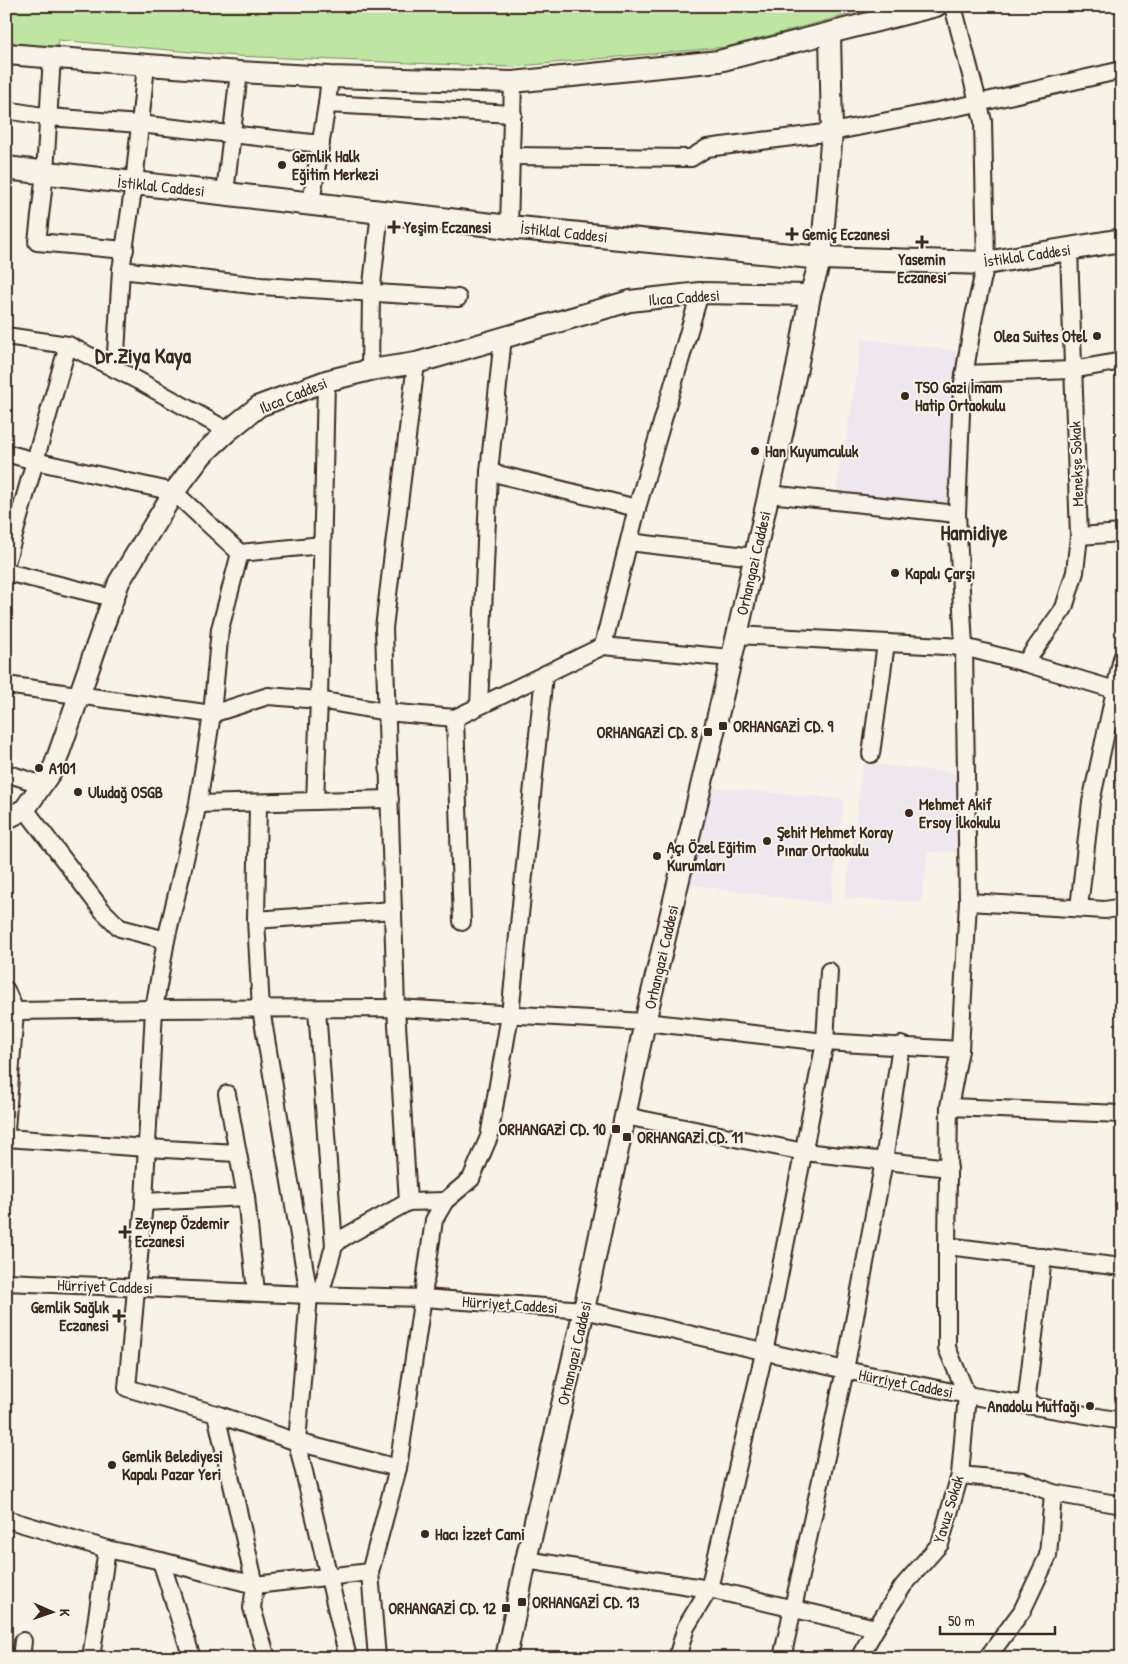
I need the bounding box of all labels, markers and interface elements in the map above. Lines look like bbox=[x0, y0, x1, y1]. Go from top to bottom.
place label: Gemlik Halk Eğitim Merkezi bbox=[292, 145, 379, 186]
marker: Gemlik Halk Eğitim Merkezi bbox=[276, 159, 288, 171]
street label: İstiklal Caddesi bbox=[116, 170, 206, 202]
place label: Yeşim Eczanesi bbox=[404, 216, 492, 238]
street label: İstiklal Caddesi bbox=[519, 216, 609, 248]
marker: Yeşim Eczanesi bbox=[388, 221, 400, 233]
place label: Gemiç Eczanesi bbox=[802, 223, 890, 245]
marker: Gemiç Eczanesi bbox=[786, 228, 798, 240]
marker: Yasemin Eczanesi bbox=[916, 236, 928, 248]
street label: İstiklal Caddesi bbox=[982, 238, 1072, 272]
place label: Yasemin Eczanesi bbox=[897, 248, 947, 288]
street label: Ilıca Caddesi bbox=[648, 284, 720, 310]
place label: Olea Suites Otel bbox=[993, 325, 1088, 347]
marker: Olea Suites Otel bbox=[1091, 330, 1103, 342]
district label: Dr.Ziya Kaya bbox=[95, 341, 192, 371]
street label: Ilıca Caddesi bbox=[256, 371, 330, 419]
place label: TSO Gazi İmam Hatip Ortaokulu bbox=[914, 376, 1006, 417]
marker: TSO Gazi İmam Hatip Ortaokulu bbox=[899, 390, 911, 402]
street label: Menekşe Sokak bbox=[1063, 420, 1088, 507]
place label: Han Kuyumculuk bbox=[765, 440, 859, 463]
marker: Han Kuyumculuk bbox=[749, 445, 761, 457]
street label: Orhangazi Caddesi bbox=[730, 509, 776, 617]
district label: Hamidiye bbox=[940, 518, 1008, 548]
place label: Kapalı Çarşı bbox=[905, 562, 975, 585]
marker: Kapalı Çarşı bbox=[889, 567, 901, 579]
place label: ORHANGAZİ CD. 9 bbox=[733, 715, 833, 737]
marker: ORHANGAZİ CD. 9 bbox=[717, 720, 729, 732]
place label: ORHANGAZİ CD. 8 bbox=[597, 721, 698, 743]
marker: ORHANGAZİ CD. 8 bbox=[702, 726, 714, 738]
place label: A101 bbox=[49, 757, 76, 779]
marker: A101 bbox=[33, 762, 45, 774]
place label: Uludağ OSGB bbox=[88, 781, 163, 804]
marker: Uludağ OSGB bbox=[72, 786, 84, 798]
place label: Mehmet Akif Ersoy İlkokulu bbox=[919, 793, 1001, 834]
marker: Mehmet Akif Ersoy İlkokulu bbox=[903, 807, 915, 819]
place label: Şehit Mehmet Koray Pınar Ortaokulu bbox=[777, 821, 893, 861]
marker: Şehit Mehmet Koray Pınar Ortaokulu bbox=[761, 835, 773, 847]
place label: Açı Özel Eğitim Kurumları bbox=[667, 836, 756, 876]
marker: Açı Özel Eğitim Kurumları bbox=[651, 850, 663, 862]
street label: Orhangazi Caddesi bbox=[638, 903, 684, 1011]
place label: ORHANGAZİ CD. 10 bbox=[499, 1118, 606, 1140]
marker: ORHANGAZİ CD. 10 bbox=[610, 1123, 622, 1135]
place label: ORHANGAZİ CD. 11 bbox=[637, 1126, 743, 1148]
marker: ORHANGAZİ CD. 11 bbox=[621, 1131, 633, 1143]
place label: Zeynep Özdemir Eczanesi bbox=[135, 1212, 230, 1252]
marker: Zeynep Özdemir Eczanesi bbox=[119, 1226, 131, 1238]
street label: Hürriyet Caddesi bbox=[57, 1273, 153, 1299]
street label: Hürriyet Caddesi bbox=[461, 1290, 559, 1318]
place label: Gemlik Sağlık Eczanesi bbox=[31, 1296, 109, 1336]
street label: Orhangazi Caddesi bbox=[551, 1299, 597, 1407]
marker: Gemlik Sağlık Eczanesi bbox=[113, 1310, 125, 1322]
street label: Hürriyet Caddesi bbox=[857, 1363, 955, 1403]
place label: Anadolu Mutfağı bbox=[988, 1395, 1080, 1418]
marker: Anadolu Mutfağı bbox=[1084, 1400, 1096, 1412]
place label: Gemlik Belediyesi Kapalı Pazar Yeri bbox=[122, 1445, 223, 1486]
marker: Gemlik Belediyesi Kapalı Pazar Yeri bbox=[106, 1459, 118, 1471]
street label: Yavuz Sokak bbox=[927, 1472, 969, 1546]
place label: Hacı İzzet Cami bbox=[435, 1523, 525, 1545]
marker: Hacı İzzet Cami bbox=[419, 1528, 431, 1540]
north arrow bbox=[28, 1586, 78, 1636]
place label: ORHANGAZİ CD. 13 bbox=[532, 1591, 639, 1613]
marker: ORHANGAZİ CD. 13 bbox=[516, 1596, 528, 1608]
place label: ORHANGAZİ CD. 12 bbox=[388, 1597, 497, 1619]
marker: ORHANGAZİ CD. 12 bbox=[500, 1602, 512, 1614]
scale bar bbox=[940, 1604, 1056, 1636]
text: K bbox=[56, 1608, 75, 1617]
text: 50 m bbox=[948, 1610, 975, 1631]

